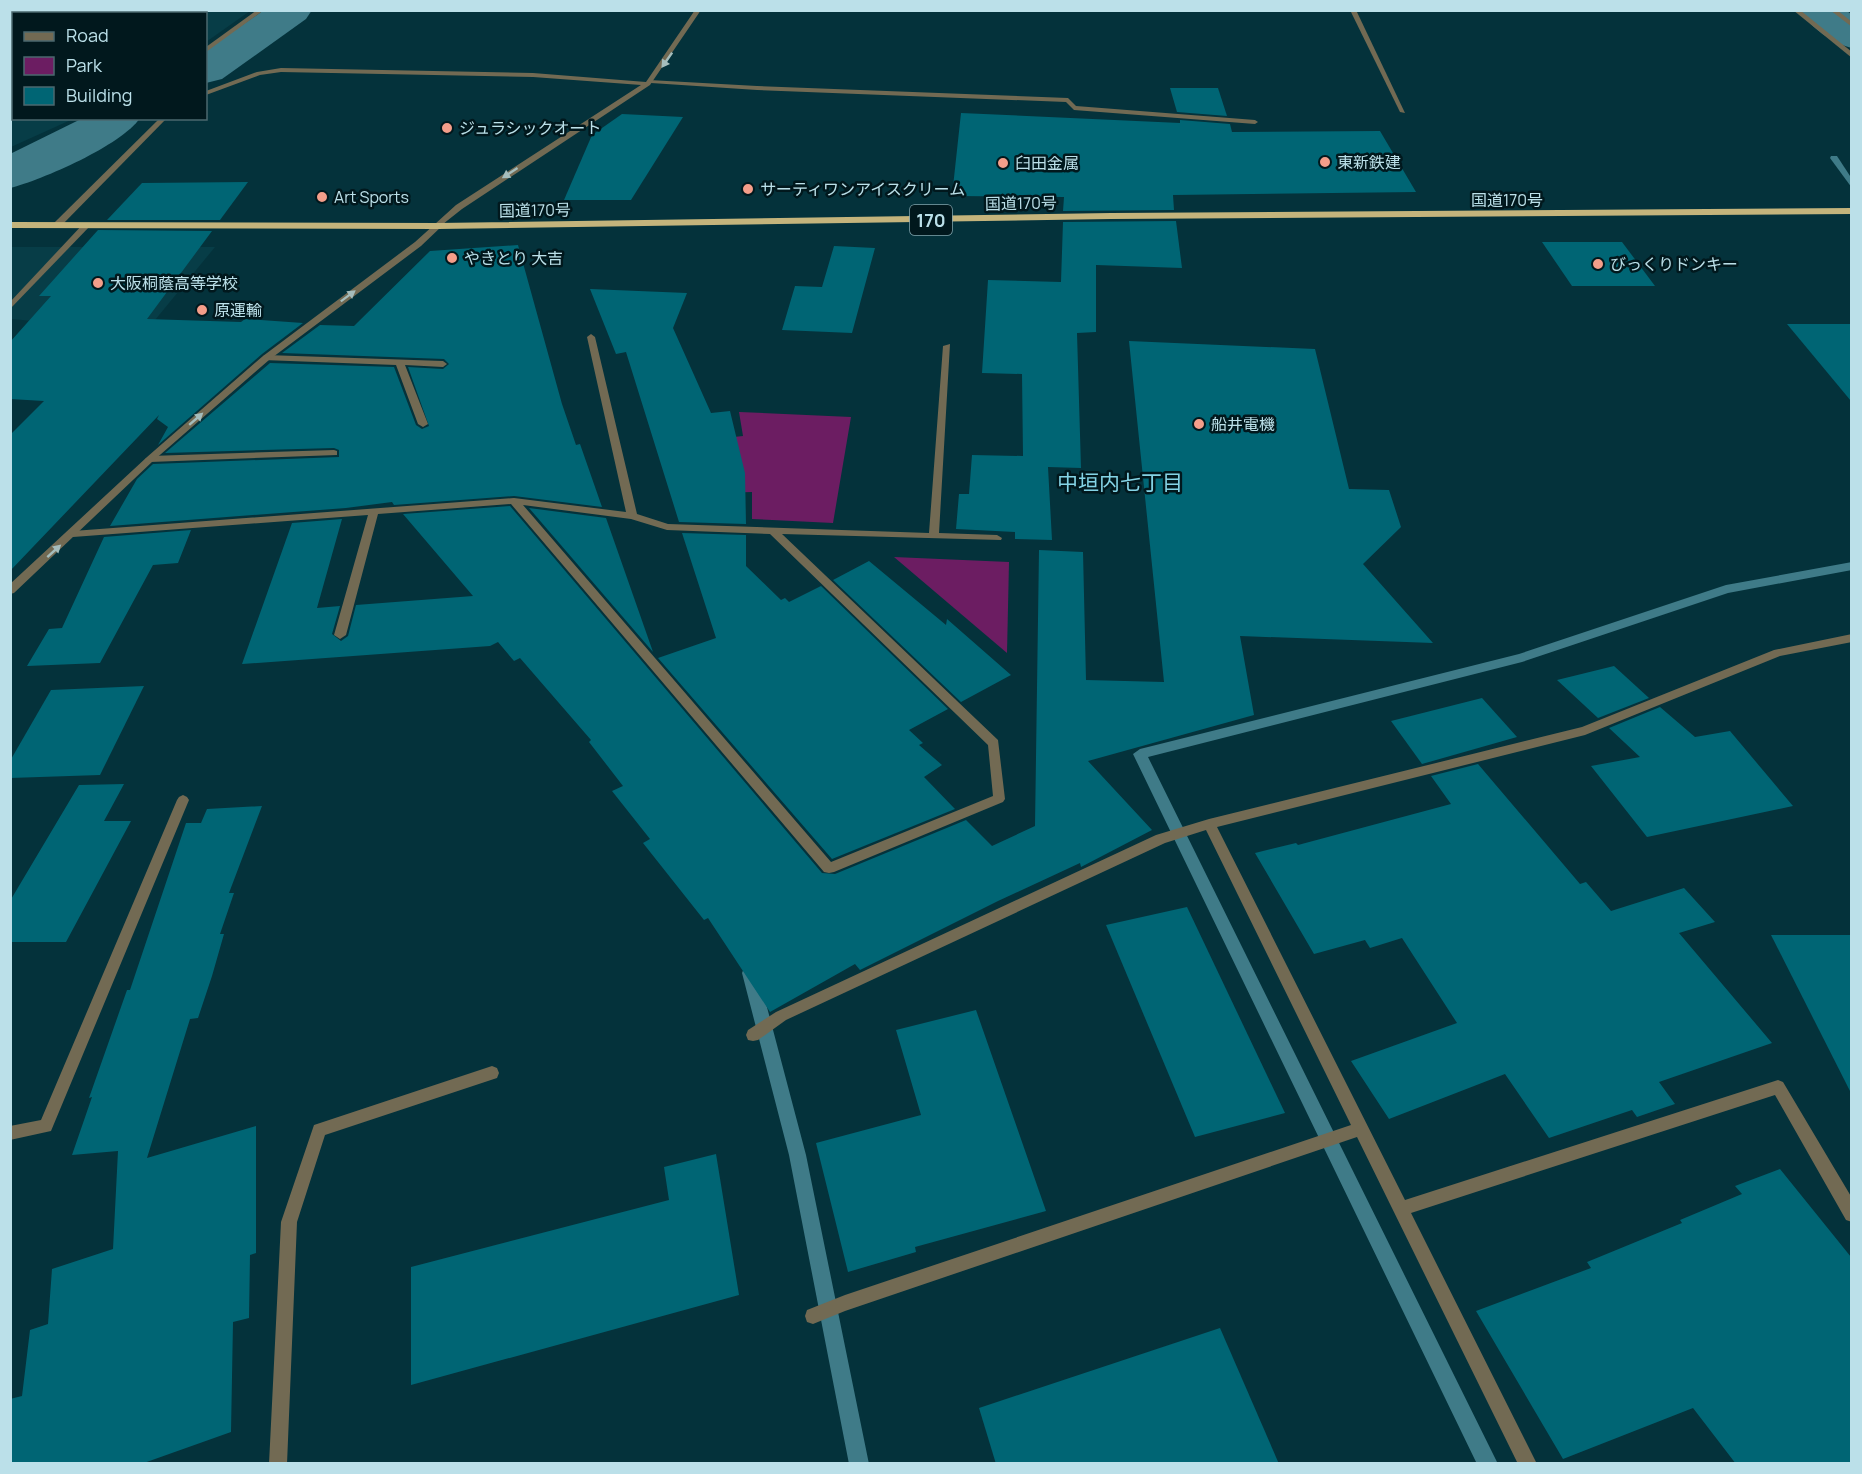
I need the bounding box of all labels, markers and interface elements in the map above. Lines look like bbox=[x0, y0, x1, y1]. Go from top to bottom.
legend bbox=[12, 12, 207, 120]
text: Road bbox=[66, 23, 109, 47]
one-way arrow bbox=[661, 51, 673, 67]
text: Park bbox=[66, 53, 103, 77]
text: Building bbox=[66, 83, 132, 107]
place label: ジュラシックオート bbox=[459, 117, 602, 139]
marker: ジュラシックオート bbox=[440, 121, 454, 135]
place label: 東新鉄建 bbox=[1337, 151, 1401, 173]
place label: 臼田金属 bbox=[1015, 152, 1079, 174]
marker: 東新鉄建 bbox=[1318, 155, 1332, 169]
marker: 臼田金属 bbox=[996, 156, 1010, 170]
one-way arrow bbox=[503, 167, 519, 179]
place label: サーティワンアイスクリーム bbox=[760, 178, 965, 200]
marker: サーティワンアイスクリーム bbox=[741, 182, 755, 196]
place label: Art Sports bbox=[334, 186, 409, 208]
street label: 国道170号 bbox=[1471, 189, 1543, 211]
marker: Art Sports bbox=[315, 190, 329, 204]
street label: 国道170号 bbox=[985, 191, 1057, 215]
street label: 国道170号 bbox=[499, 198, 571, 222]
road number: 170 bbox=[910, 205, 952, 235]
place label: やきとり 大吉 bbox=[464, 247, 563, 269]
marker: やきとり 大吉 bbox=[445, 251, 459, 265]
place label: びっくりドンキー bbox=[1610, 253, 1738, 275]
marker: びっくりドンキー bbox=[1591, 257, 1605, 271]
place label: 大阪桐蔭高等学校 bbox=[110, 272, 238, 294]
marker: 大阪桐蔭高等学校 bbox=[91, 276, 105, 290]
one-way arrow bbox=[341, 291, 356, 303]
place label: 原運輸 bbox=[214, 299, 262, 321]
marker: 原運輸 bbox=[195, 303, 209, 317]
one-way arrow bbox=[189, 412, 204, 425]
place label: 船井電機 bbox=[1211, 413, 1275, 435]
marker: 船井電機 bbox=[1192, 417, 1206, 431]
district label: 中垣内七丁目 bbox=[1057, 468, 1183, 496]
one-way arrow bbox=[46, 545, 61, 558]

